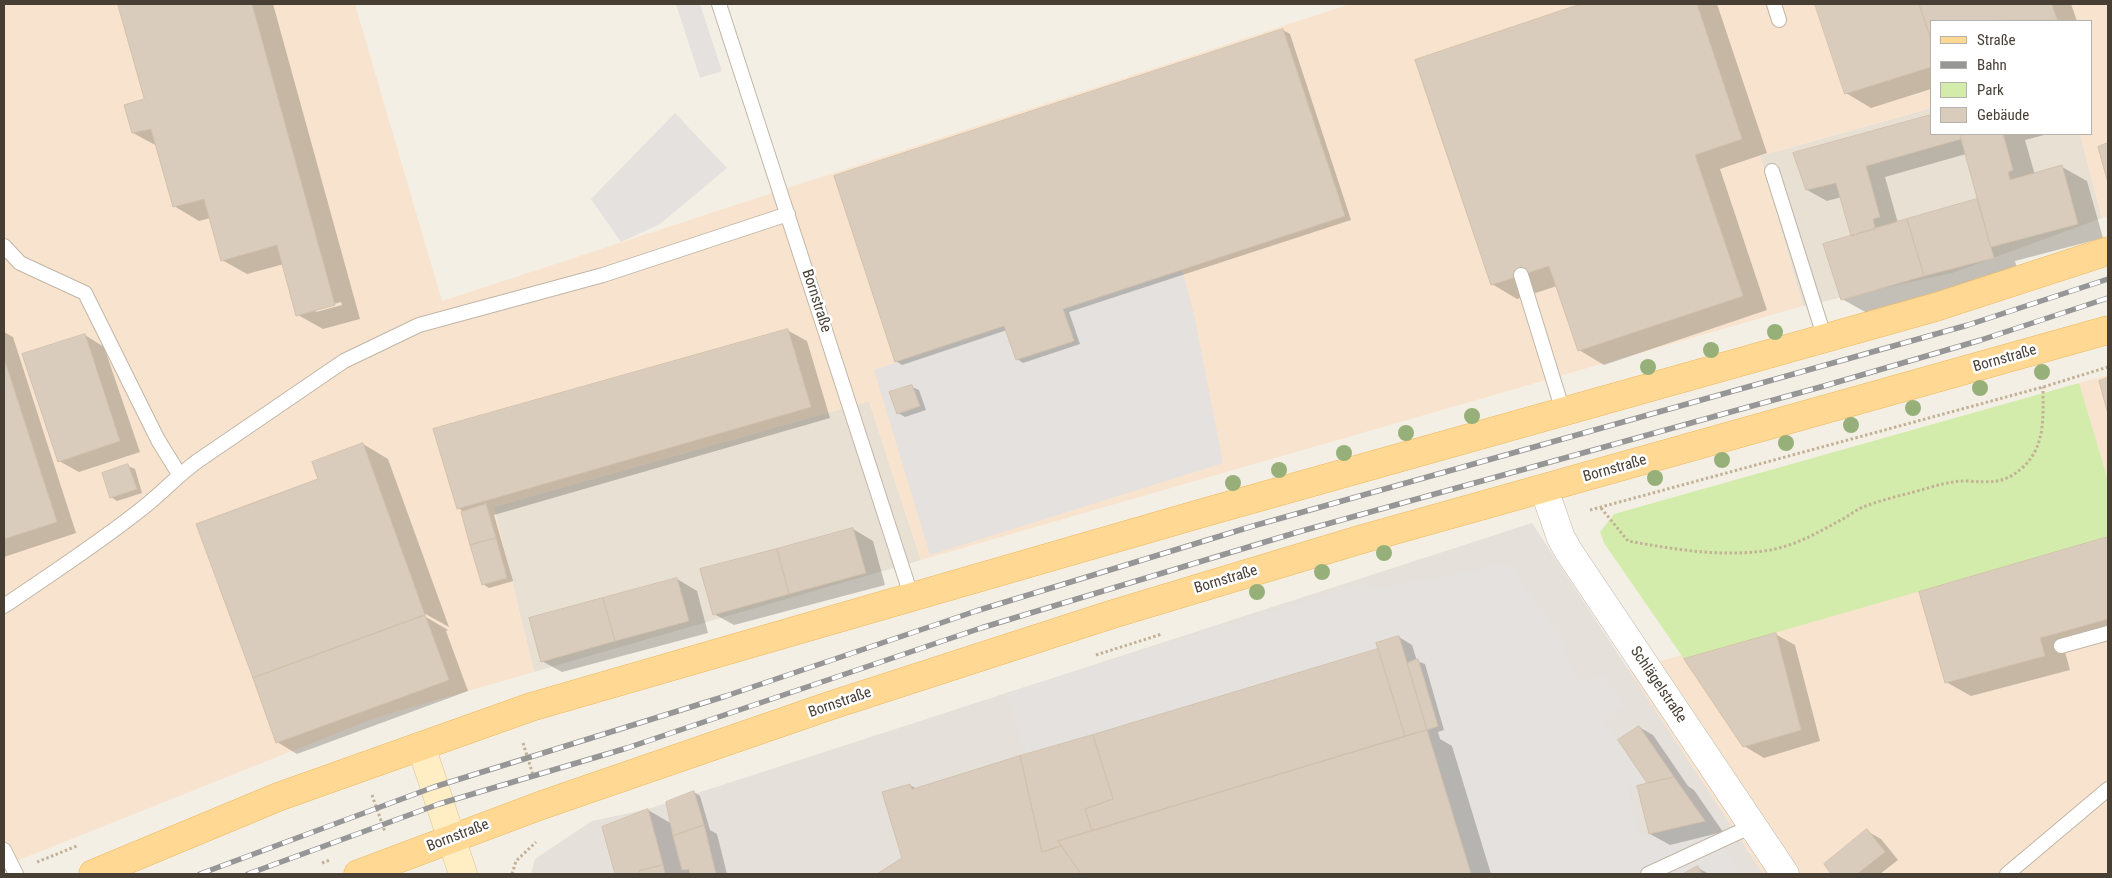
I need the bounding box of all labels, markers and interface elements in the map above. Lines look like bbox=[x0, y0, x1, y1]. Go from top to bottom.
legend bbox=[1930, 20, 2092, 135]
text: Straße bbox=[1977, 31, 2016, 49]
text: Bahn bbox=[1977, 56, 2007, 74]
text: Park bbox=[1977, 81, 2004, 99]
text: Gebäude bbox=[1977, 106, 2029, 124]
street label: Bornstraße bbox=[797, 267, 835, 335]
street label: Bornstraße bbox=[1971, 341, 2039, 377]
street label: Bornstraße bbox=[1581, 451, 1649, 487]
street label: Bornstraße bbox=[1192, 562, 1260, 598]
street label: Schlägelstraße bbox=[1626, 643, 1690, 727]
street label: Bornstraße bbox=[806, 684, 874, 722]
street label: Bornstraße bbox=[424, 816, 492, 856]

